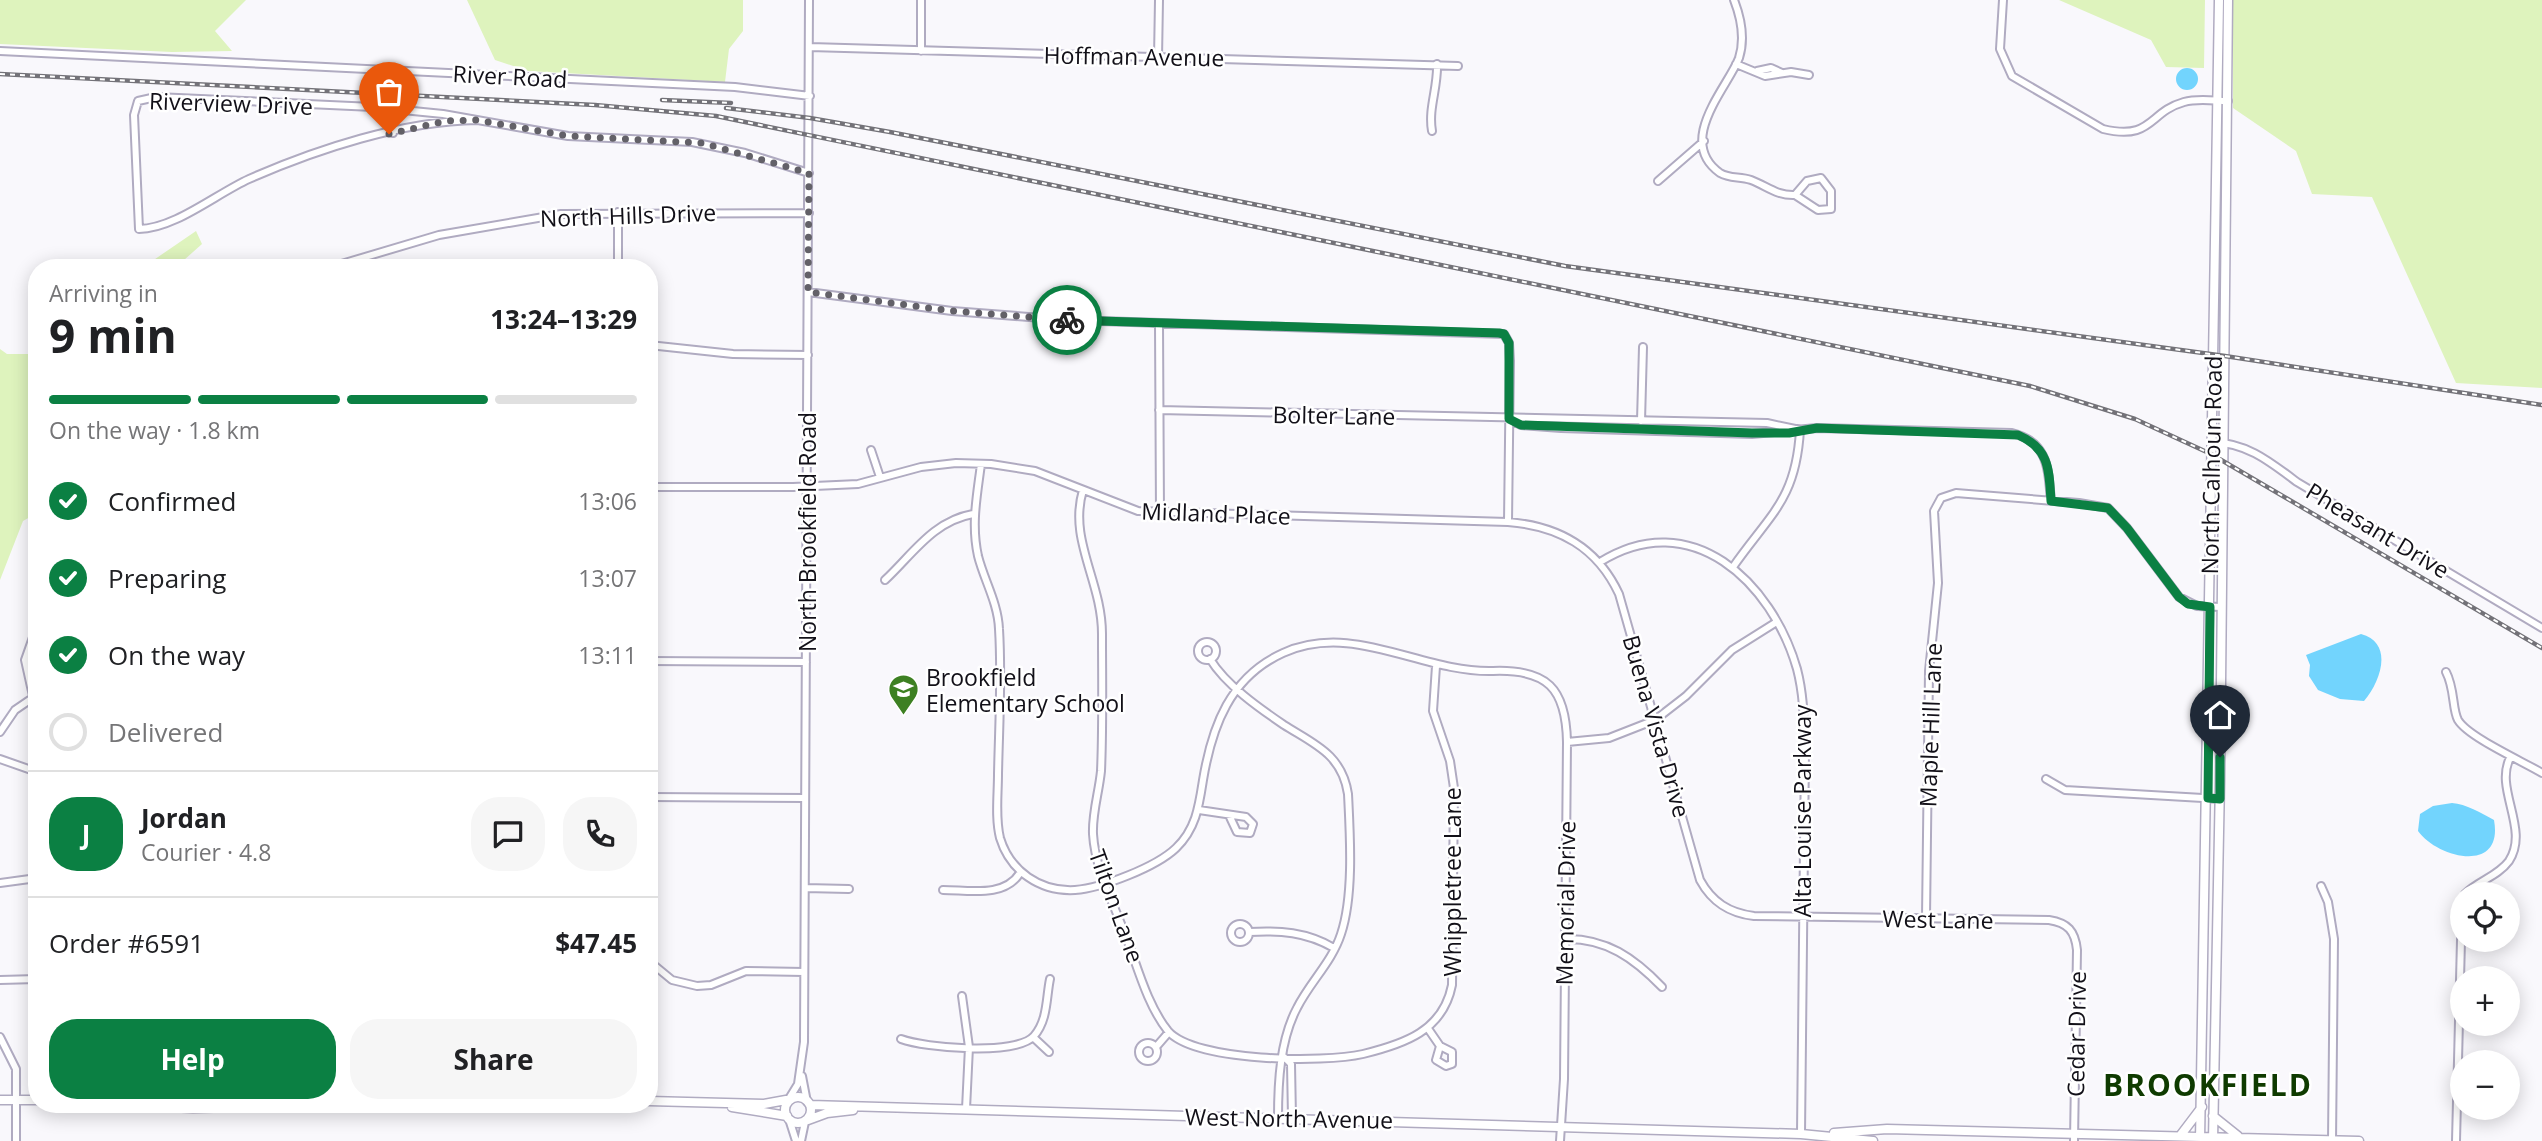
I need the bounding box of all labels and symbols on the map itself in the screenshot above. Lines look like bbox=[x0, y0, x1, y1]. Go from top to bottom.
street label: Hoffman Avenue bbox=[1043, 38, 1225, 74]
street label: River Road bbox=[452, 57, 568, 95]
pin bbox=[359, 62, 419, 134]
street label: Riverview Drive bbox=[148, 84, 314, 122]
street label: North Hills Drive bbox=[539, 196, 717, 234]
courier bbox=[1032, 285, 1102, 355]
street label: North Calhoun Road bbox=[2193, 355, 2229, 575]
street label: Bolter Lane bbox=[1272, 398, 1396, 432]
street label: North Brookfield Road bbox=[791, 412, 823, 652]
street label: Pheasant Drive bbox=[2300, 475, 2456, 585]
street label: Midland Place bbox=[1141, 494, 1291, 532]
street label: Buena Vista Drive bbox=[1616, 631, 1698, 821]
street label: Maple Hill Lane bbox=[1911, 642, 1949, 808]
place label: Brookfield Elementary School bbox=[926, 661, 1125, 719]
school or university icon: Brookfield Elementary School bbox=[886, 673, 920, 717]
pin bbox=[2190, 685, 2250, 757]
street label: Alta Louise Parkway bbox=[1786, 704, 1818, 918]
street label: Whippletree Lane bbox=[1436, 787, 1468, 977]
street label: Memorial Drive bbox=[1548, 820, 1582, 986]
street label: Tilton Lane bbox=[1082, 845, 1152, 967]
street label: West Lane bbox=[1882, 902, 1994, 936]
street label: Cedar Drive bbox=[2059, 971, 2093, 1097]
district label: BROOKFIELD bbox=[2103, 1064, 2313, 1105]
street label: West North Avenue bbox=[1185, 1100, 1393, 1136]

